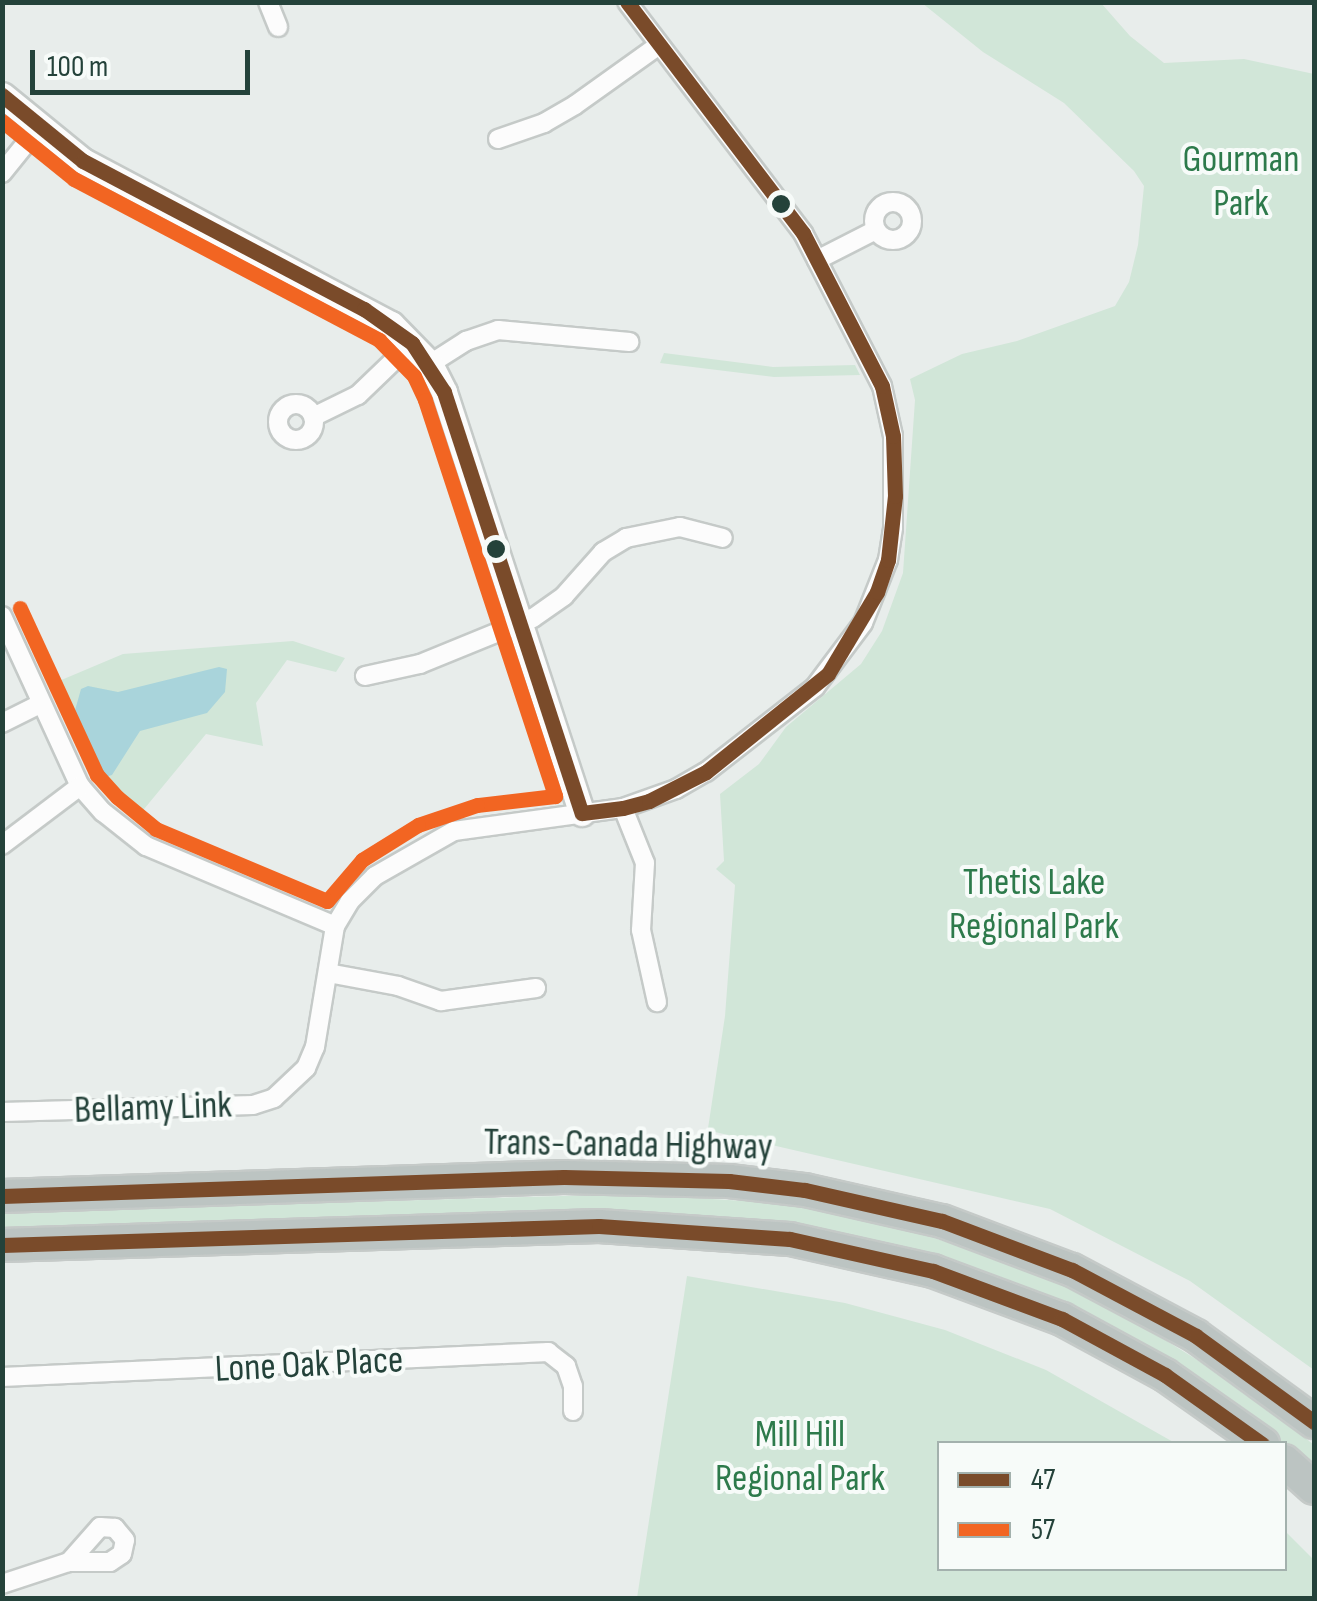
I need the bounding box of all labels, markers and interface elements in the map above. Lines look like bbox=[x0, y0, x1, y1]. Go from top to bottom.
scale bar bbox=[35, 30, 255, 92]
text: 100 m bbox=[47, 49, 108, 85]
park label: Gourman Park bbox=[1183, 137, 1299, 226]
unlabelled marker bbox=[771, 194, 791, 214]
unlabelled marker bbox=[486, 539, 506, 559]
park label: Thetis Lake Regional Park bbox=[949, 860, 1119, 949]
street label: Bellamy Link bbox=[73, 1082, 233, 1134]
street label: Trans-Canada Highway bbox=[483, 1120, 773, 1170]
street label: Lone Oak Place bbox=[214, 1337, 404, 1393]
park label: Mill Hill Regional Park bbox=[715, 1412, 885, 1502]
legend bbox=[937, 1441, 1287, 1571]
text: 47 bbox=[1031, 1462, 1055, 1498]
text: 57 bbox=[1031, 1512, 1055, 1548]

